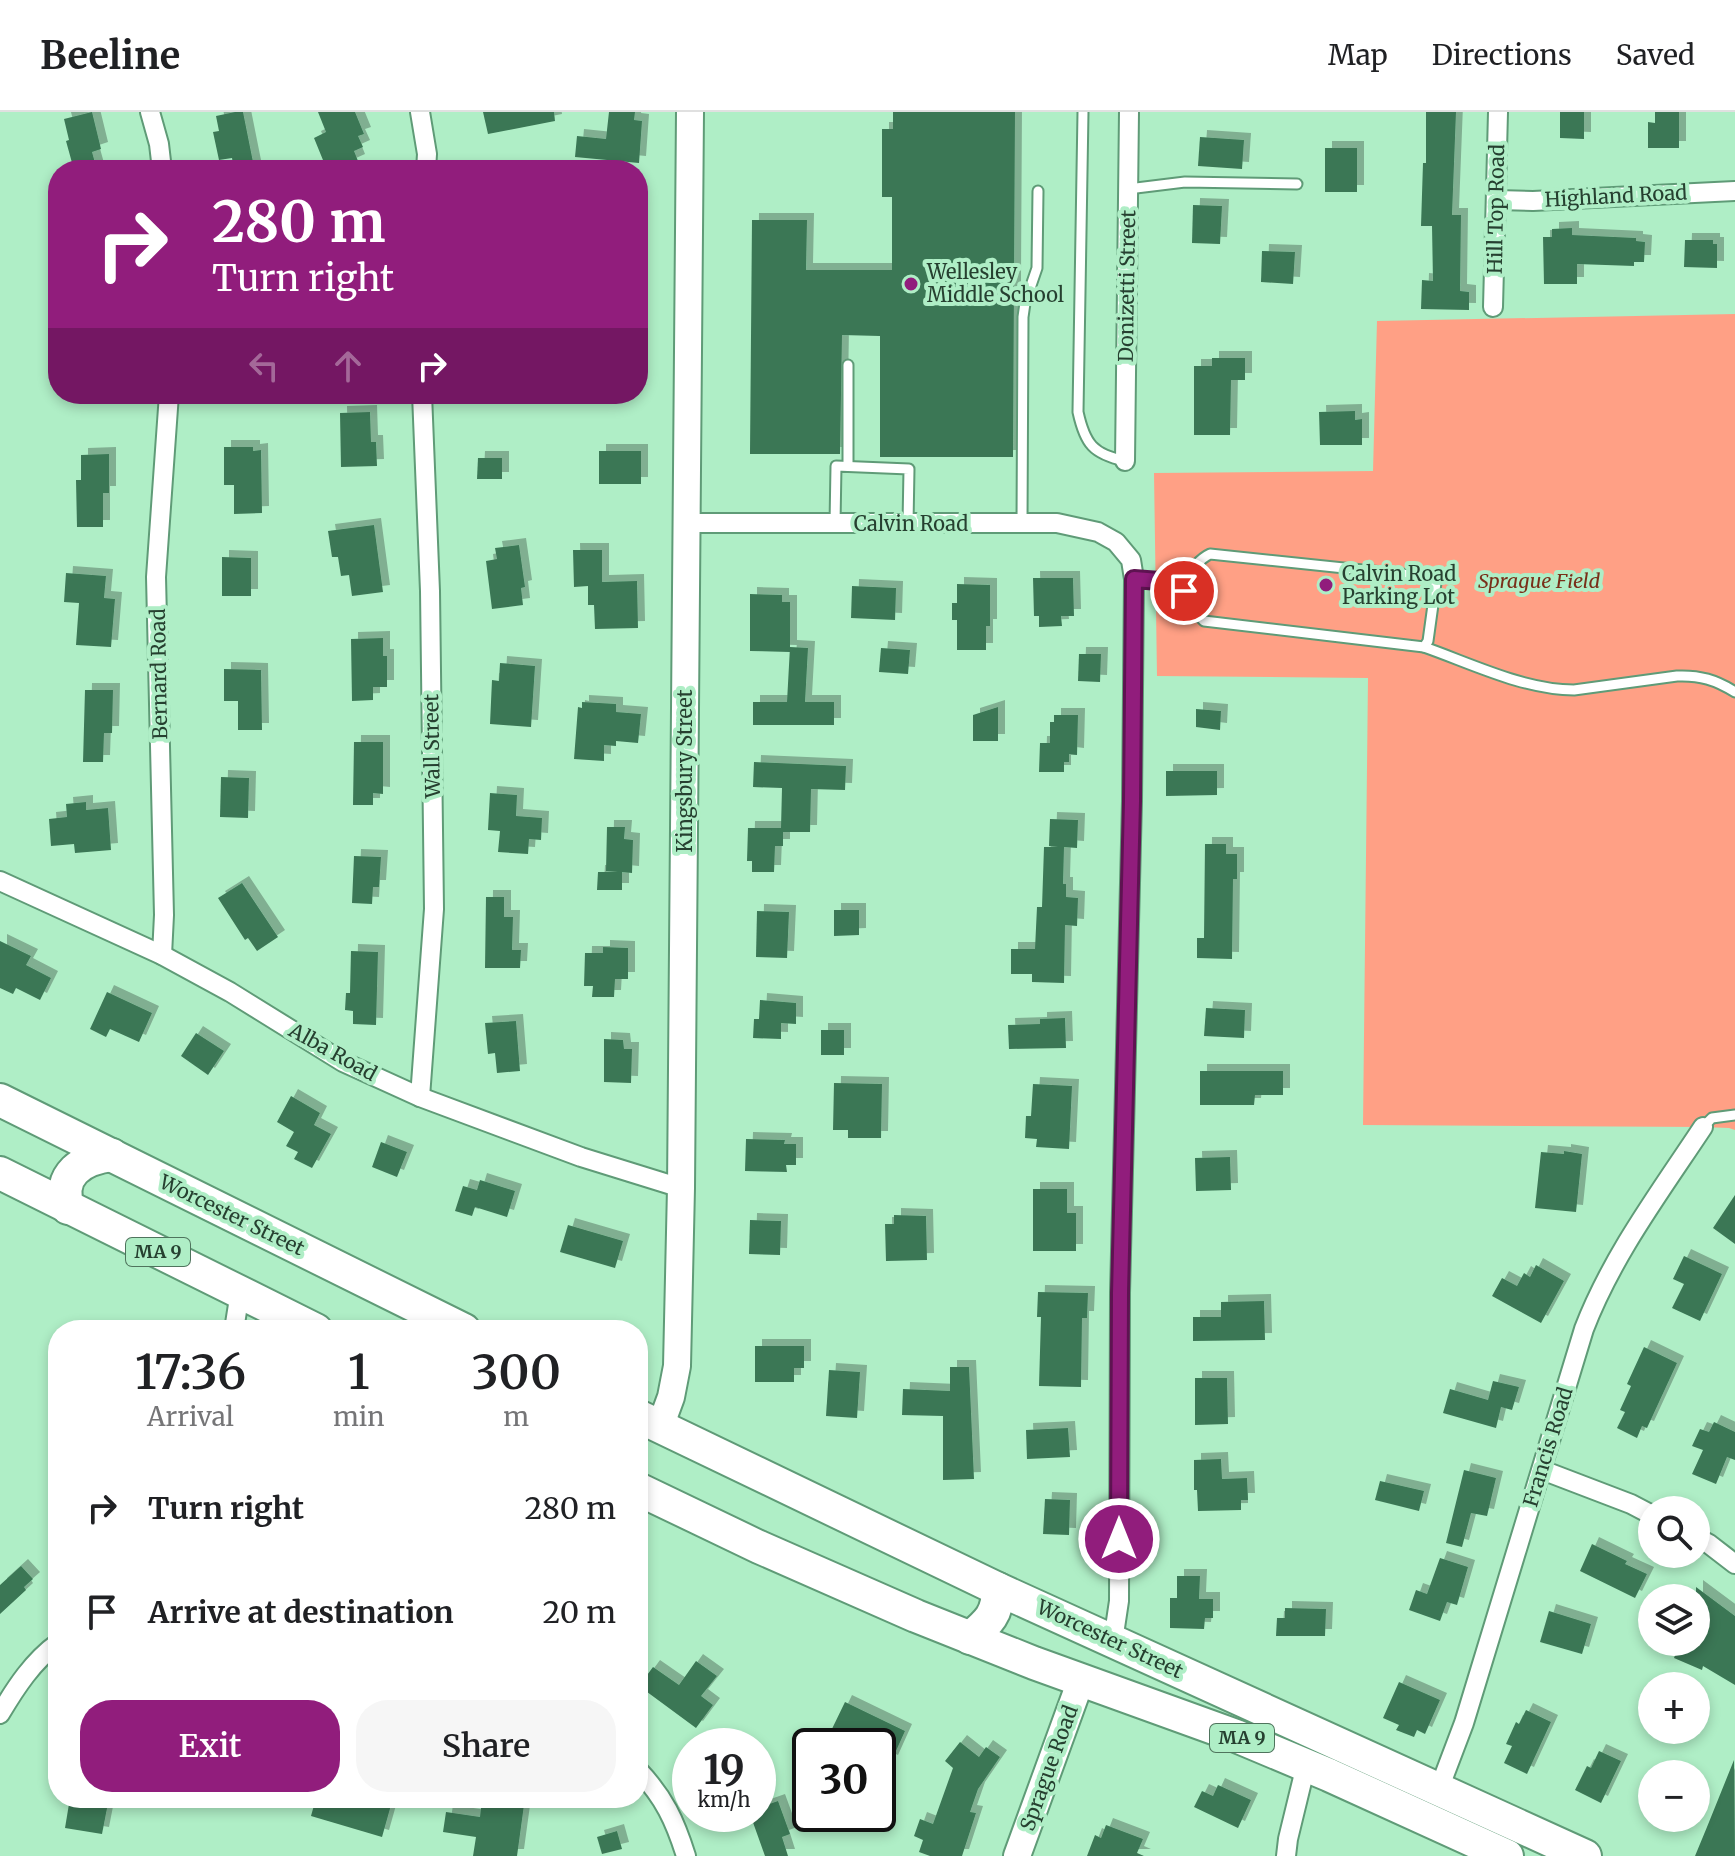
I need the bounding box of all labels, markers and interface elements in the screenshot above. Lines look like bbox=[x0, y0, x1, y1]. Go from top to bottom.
text: Beeline bbox=[40, 32, 180, 79]
text: Map bbox=[1328, 37, 1388, 73]
text: Directions bbox=[1432, 37, 1572, 73]
text: Saved bbox=[1616, 37, 1695, 73]
street label: Hill Top Road bbox=[1482, 144, 1509, 274]
street label: Highland Road bbox=[1544, 179, 1688, 212]
text: 280 m bbox=[212, 187, 386, 257]
icon: right bbox=[80, 192, 184, 296]
street label: Donizetti Street bbox=[1113, 209, 1140, 362]
text: Turn right bbox=[212, 256, 394, 301]
place label: Wellesley Middle School bbox=[926, 259, 1064, 307]
marker: Wellesley Middle School bbox=[902, 275, 920, 293]
icon: left bbox=[242, 344, 286, 388]
icon: ahead bbox=[326, 344, 370, 388]
icon: right bbox=[410, 344, 454, 388]
street label: Calvin Road bbox=[854, 511, 968, 536]
pin bbox=[1150, 557, 1218, 625]
place label: Calvin Road Parking Lot bbox=[1342, 561, 1456, 609]
park label: Sprague Field bbox=[1478, 568, 1600, 593]
icon: arrive bbox=[1162, 569, 1206, 613]
marker: Calvin Road Parking Lot bbox=[1317, 576, 1335, 594]
street label: Bernard Road bbox=[145, 608, 172, 740]
street label: Kingsbury Street bbox=[672, 689, 697, 852]
street label: Wall Street bbox=[418, 693, 445, 799]
street label: Alba Road bbox=[284, 1017, 382, 1086]
street label: Worcester Street bbox=[155, 1168, 309, 1261]
road number: MA 9 bbox=[126, 1238, 190, 1266]
text: 17:36 bbox=[135, 1342, 246, 1402]
text: 1 bbox=[348, 1342, 370, 1402]
text: 300 bbox=[471, 1342, 561, 1402]
street label: Francis Road bbox=[1517, 1384, 1578, 1510]
text: Arrival bbox=[147, 1400, 234, 1433]
text: min bbox=[333, 1400, 385, 1433]
text: m bbox=[503, 1400, 529, 1433]
icon: right bbox=[80, 1486, 124, 1530]
text: Turn right bbox=[148, 1489, 304, 1527]
text: 280 m bbox=[525, 1489, 616, 1527]
map controls bbox=[1638, 1496, 1710, 1832]
button: search bbox=[1638, 1496, 1710, 1568]
position arrow bbox=[1077, 1497, 1161, 1581]
button: layers bbox=[1638, 1584, 1710, 1656]
icon: arrive bbox=[80, 1590, 124, 1634]
text: Arrive at destination bbox=[148, 1593, 454, 1631]
text: 20 m bbox=[543, 1593, 616, 1631]
street label: Worcester Street bbox=[1032, 1593, 1187, 1683]
button: + bbox=[1638, 1672, 1710, 1744]
button: Exit bbox=[80, 1700, 340, 1792]
button: Share bbox=[356, 1700, 616, 1792]
street label: Sprague Road bbox=[1014, 1702, 1083, 1834]
road number: MA 9 bbox=[1210, 1724, 1274, 1752]
speed limit sign: 30 bbox=[792, 1728, 896, 1832]
text: 19 bbox=[703, 1745, 745, 1795]
button: − bbox=[1638, 1760, 1710, 1832]
text: km/h bbox=[698, 1787, 750, 1812]

